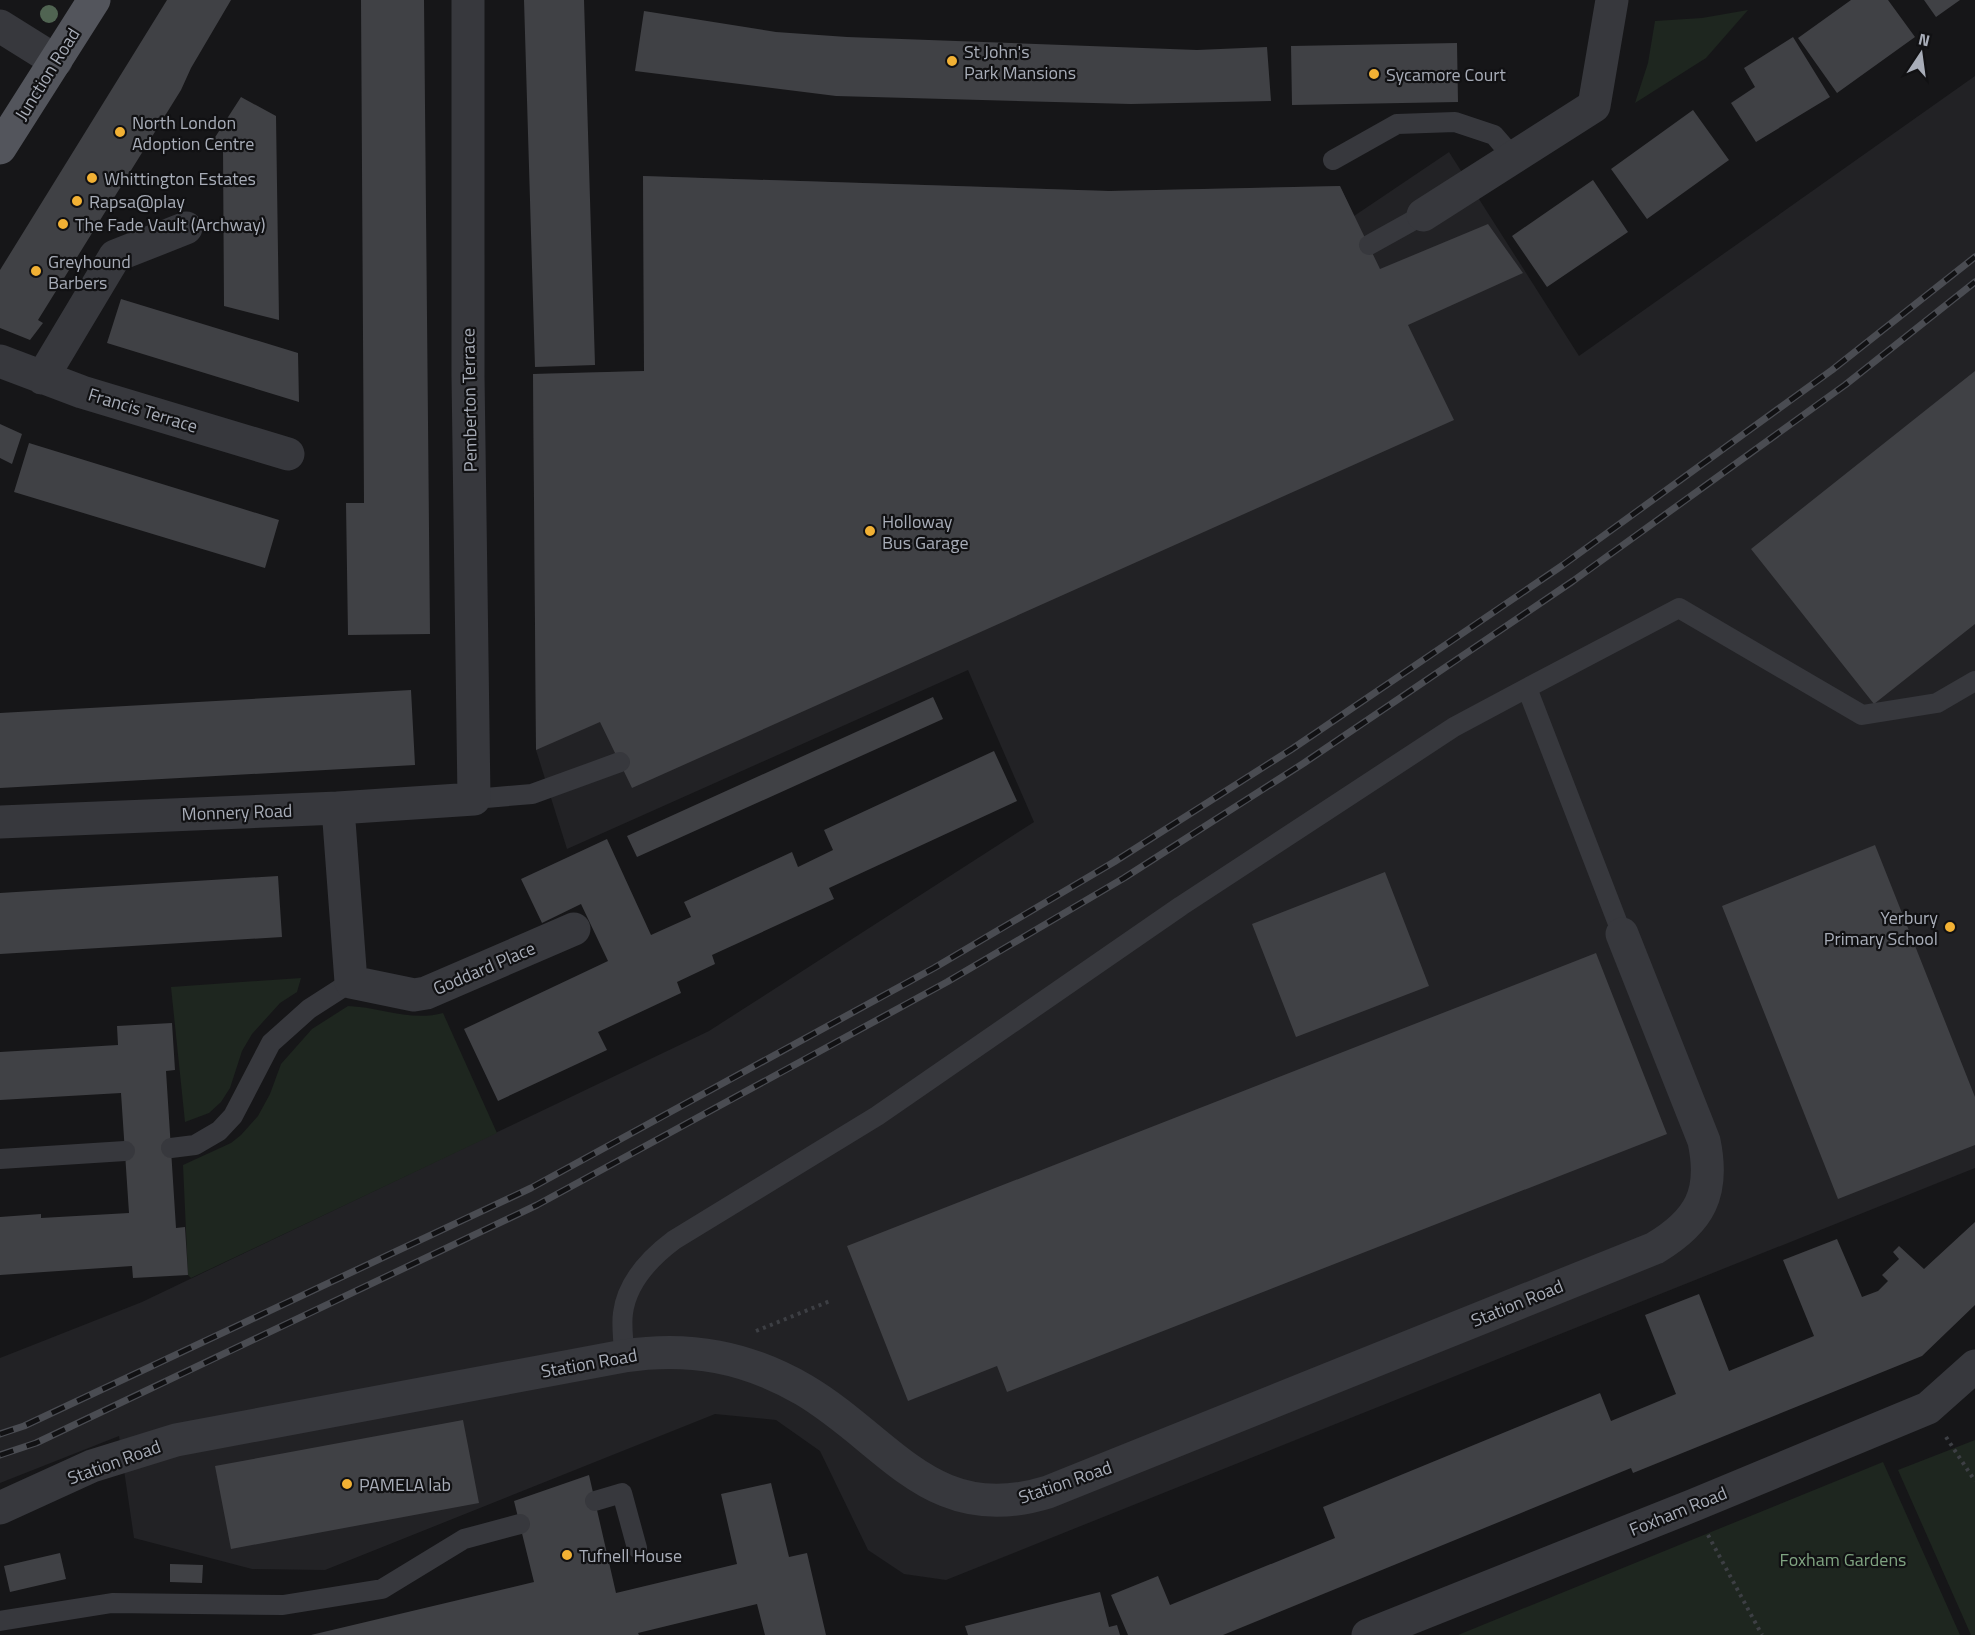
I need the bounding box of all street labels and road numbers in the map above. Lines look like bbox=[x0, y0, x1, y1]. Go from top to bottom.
street label: Junction Road bbox=[8, 22, 86, 126]
street label: Pemberton Terrace bbox=[454, 328, 484, 472]
street label: Francis Terrace bbox=[85, 381, 201, 439]
street label: Monnery Road bbox=[181, 797, 293, 827]
street label: Goddard Place bbox=[429, 934, 539, 1002]
street label: Station Road bbox=[1467, 1272, 1567, 1334]
street label: Station Road bbox=[539, 1341, 639, 1385]
street label: Station Road bbox=[64, 1433, 164, 1491]
street label: Station Road bbox=[1015, 1453, 1115, 1511]
street label: Foxham Road bbox=[1625, 1479, 1731, 1543]

